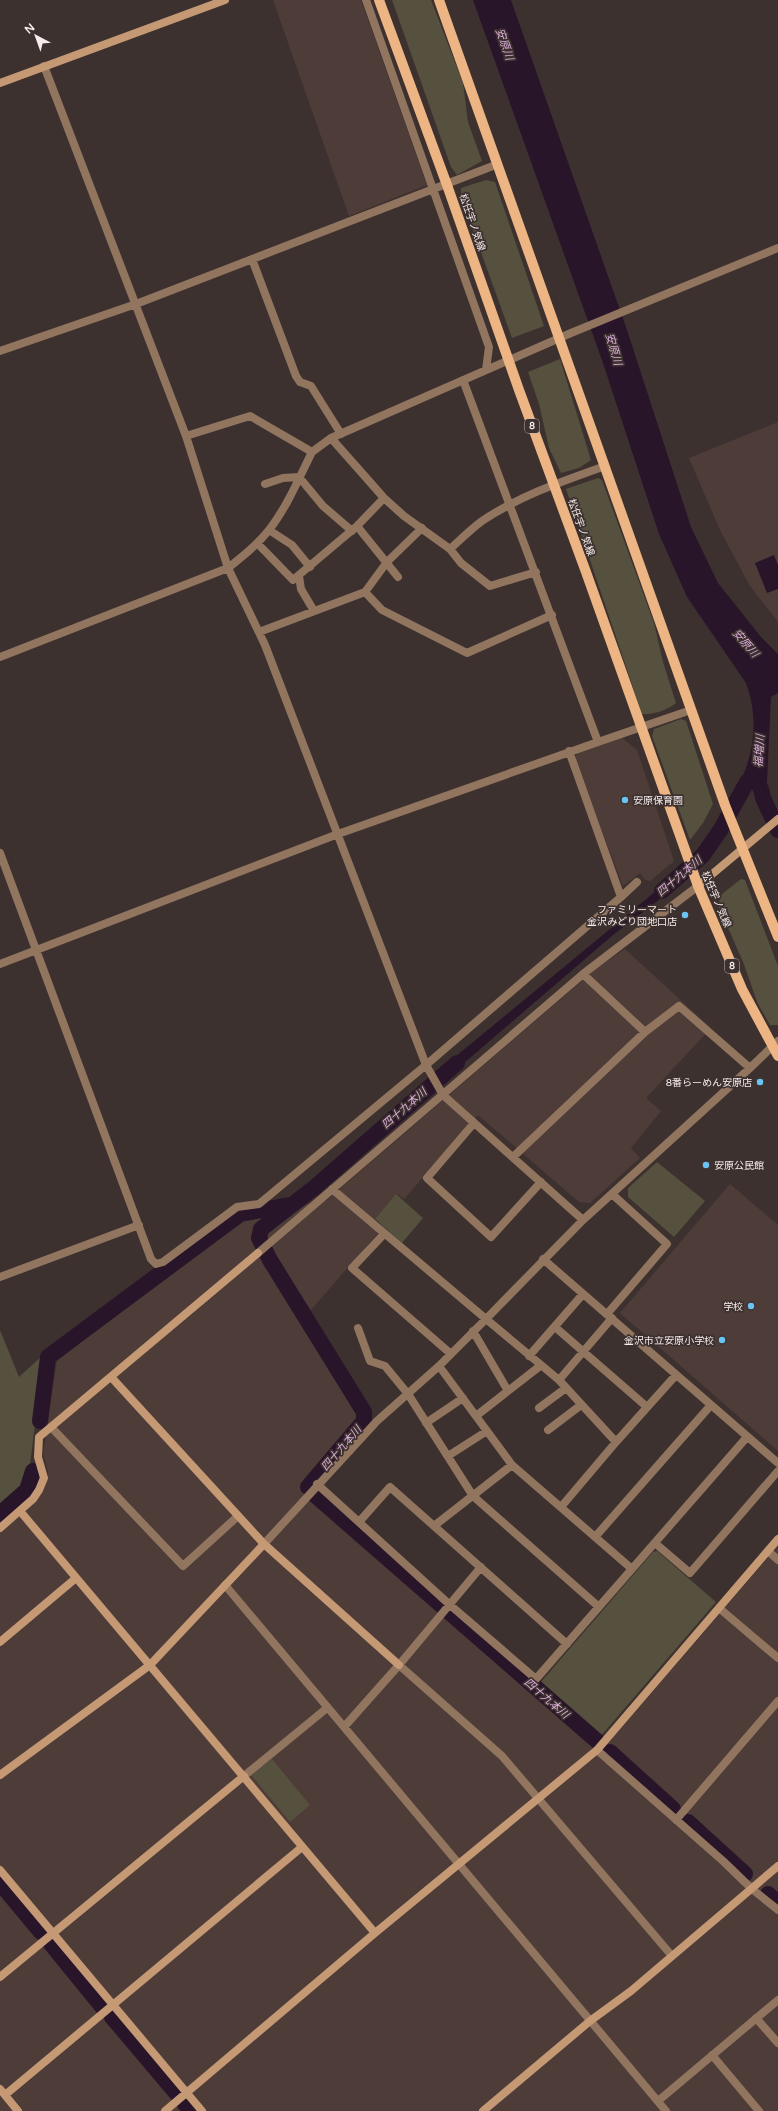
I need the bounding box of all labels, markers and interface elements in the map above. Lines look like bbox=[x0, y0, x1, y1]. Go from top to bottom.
north arrow bbox=[16, 16, 56, 56]
text: N bbox=[22, 21, 37, 37]
water label: 安原川 bbox=[493, 26, 516, 63]
street label: 松任宇ノ気線 bbox=[457, 192, 487, 253]
water label: 安原川 bbox=[603, 331, 625, 368]
road number: 8 bbox=[525, 419, 539, 433]
street label: 松任宇ノ気線 bbox=[565, 497, 597, 558]
water label: 安原川 bbox=[730, 627, 762, 661]
water label: 福増川 bbox=[752, 733, 767, 768]
marker: 安原保育園 bbox=[620, 795, 630, 805]
place label: 安原保育園 bbox=[633, 795, 683, 807]
water label: 四十九本川 bbox=[654, 853, 705, 899]
street label: 松任宇ノ気線 bbox=[699, 869, 733, 929]
place label: ファミリーマート 金沢みどり団地口店 bbox=[587, 904, 677, 928]
marker: ファミリーマート 金沢みどり団地口店 bbox=[680, 910, 690, 920]
road number: 8 bbox=[725, 959, 739, 973]
place label: 8番らーめん安原店 bbox=[666, 1077, 752, 1089]
marker: 8番らーめん安原店 bbox=[755, 1077, 765, 1087]
water label: 四十九本川 bbox=[379, 1085, 430, 1131]
marker: 安原公民館 bbox=[701, 1160, 711, 1170]
place label: 安原公民館 bbox=[714, 1160, 764, 1172]
place label: 学校 bbox=[723, 1301, 743, 1313]
marker: 学校 bbox=[746, 1301, 756, 1311]
place label: 金沢市立安原小学校 bbox=[624, 1335, 714, 1347]
marker: 金沢市立安原小学校 bbox=[717, 1335, 727, 1345]
water label: 四十九本川 bbox=[318, 1423, 365, 1473]
water label: 四十九本川 bbox=[522, 1675, 572, 1722]

